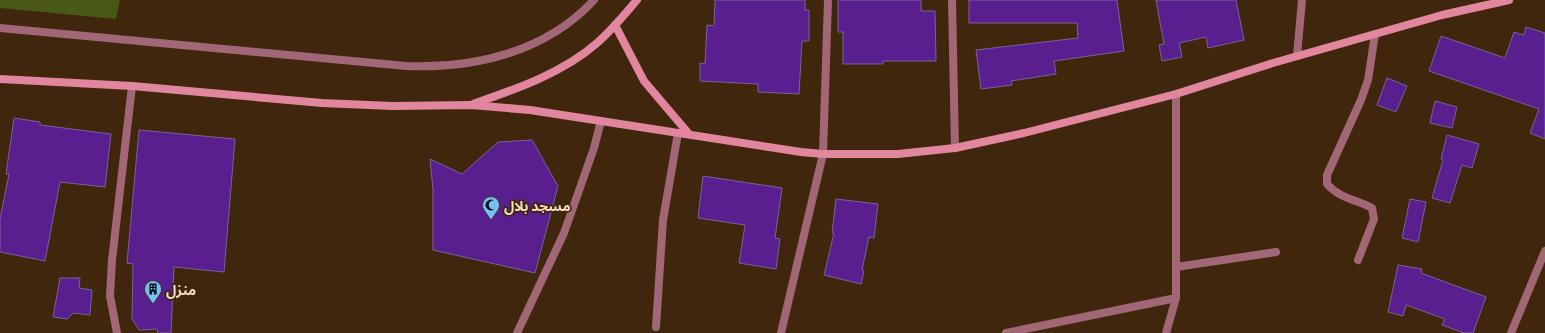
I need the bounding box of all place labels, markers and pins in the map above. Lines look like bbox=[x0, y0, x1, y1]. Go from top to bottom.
mosque icon: مسجد بلال bbox=[481, 195, 501, 220]
place label: مسجد بلال bbox=[504, 196, 571, 215]
building icon: منزل bbox=[143, 279, 163, 304]
place label: منزل bbox=[166, 280, 196, 299]

